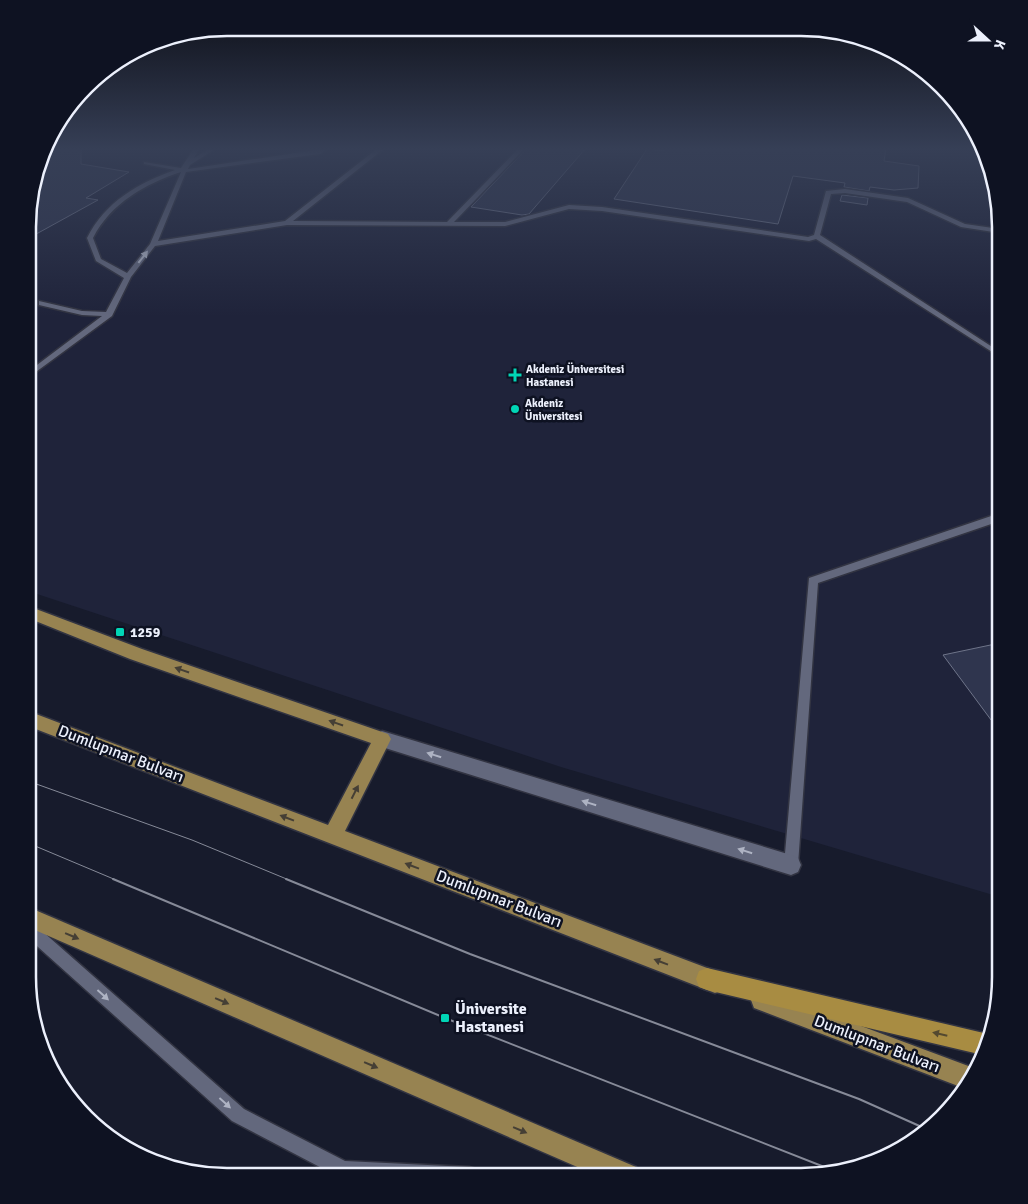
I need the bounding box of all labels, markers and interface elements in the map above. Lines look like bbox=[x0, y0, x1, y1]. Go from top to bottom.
north arrow bbox=[963, 15, 1013, 65]
text: K bbox=[990, 37, 1009, 52]
one-way arrow bbox=[138, 251, 148, 264]
place label: Akdeniz Üniversitesi Hastanesi bbox=[526, 362, 624, 389]
marker: Akdeniz Üniversitesi Hastanesi bbox=[508, 368, 522, 382]
place label: Akdeniz Üniversitesi bbox=[525, 397, 582, 423]
marker: Akdeniz Üniversitesi bbox=[509, 403, 521, 415]
place label: 1259 bbox=[130, 624, 161, 641]
marker: 1259 bbox=[114, 626, 126, 638]
one-way arrow bbox=[175, 666, 190, 673]
one-way arrow bbox=[328, 719, 343, 727]
street label: Dumlupınar Bulvarı bbox=[55, 721, 187, 787]
one-way arrow bbox=[427, 750, 442, 758]
one-way arrow bbox=[351, 785, 359, 799]
one-way arrow bbox=[582, 799, 597, 806]
one-way arrow bbox=[280, 813, 294, 821]
one-way arrow bbox=[737, 847, 752, 855]
one-way arrow bbox=[405, 861, 419, 869]
street label: Dumlupınar Bulvarı bbox=[433, 866, 565, 932]
one-way arrow bbox=[65, 932, 80, 940]
one-way arrow bbox=[654, 958, 669, 965]
one-way arrow bbox=[97, 989, 109, 1001]
one-way arrow bbox=[215, 997, 229, 1005]
place label: Üniversite Hastanesi bbox=[455, 999, 527, 1037]
street label: Dumlupınar Bulvarı bbox=[811, 1011, 943, 1077]
marker: Üniversite Hastanesi bbox=[439, 1012, 451, 1024]
one-way arrow bbox=[933, 1030, 948, 1038]
one-way arrow bbox=[364, 1061, 379, 1069]
one-way arrow bbox=[218, 1097, 230, 1109]
one-way arrow bbox=[513, 1126, 527, 1134]

